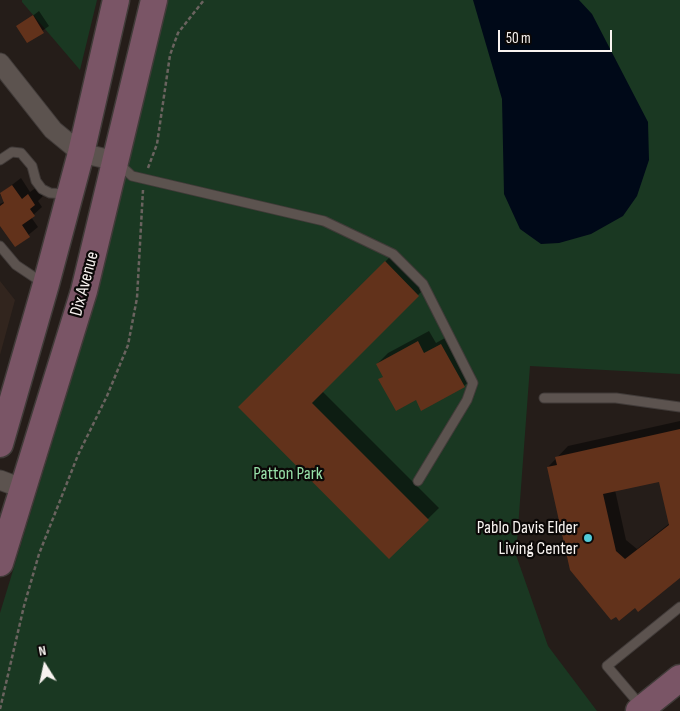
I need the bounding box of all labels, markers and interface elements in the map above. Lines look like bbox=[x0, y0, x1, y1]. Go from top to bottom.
scale bar bbox=[500, 20, 614, 52]
text: 50 m bbox=[506, 29, 531, 48]
street label: Dix Avenue bbox=[66, 249, 104, 319]
park label: Patton Park bbox=[253, 463, 323, 485]
place label: Pablo Davis Elder Living Center bbox=[477, 517, 578, 560]
marker: Pablo Davis Elder Living Center bbox=[582, 532, 594, 544]
north arrow bbox=[20, 641, 70, 691]
text: N bbox=[37, 642, 47, 660]

